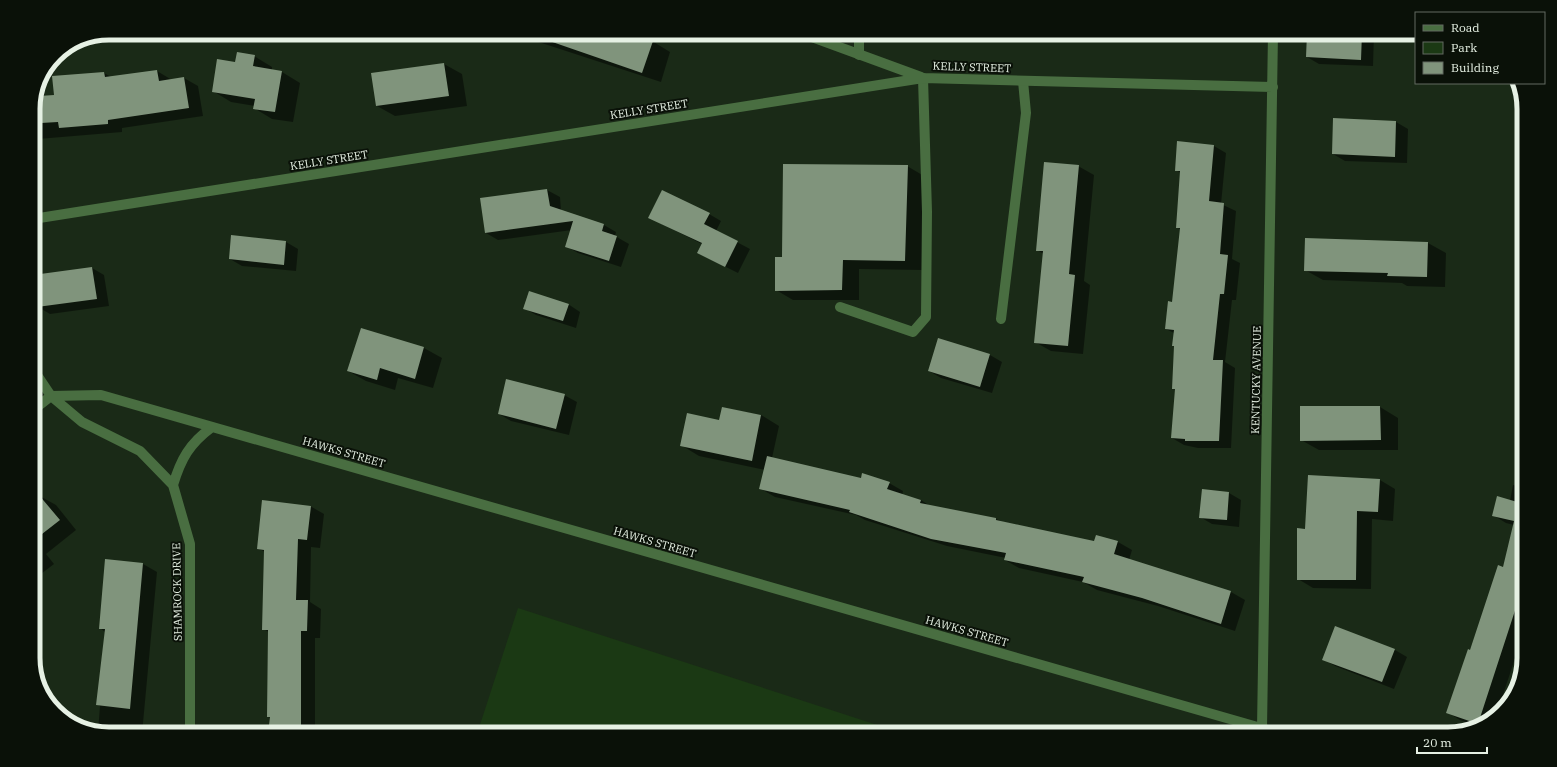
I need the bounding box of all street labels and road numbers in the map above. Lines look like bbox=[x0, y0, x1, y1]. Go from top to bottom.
street label: KELLY STREET bbox=[932, 59, 1012, 75]
street label: KELLY STREET bbox=[609, 96, 689, 122]
street label: KELLY STREET bbox=[289, 147, 369, 173]
street label: KENTUCKY AVENUE bbox=[1248, 326, 1264, 434]
street label: HAWKS STREET bbox=[301, 433, 387, 471]
street label: HAWKS STREET bbox=[612, 523, 698, 561]
street label: SHAMROCK DRIVE bbox=[169, 543, 185, 641]
street label: HAWKS STREET bbox=[924, 612, 1010, 650]

